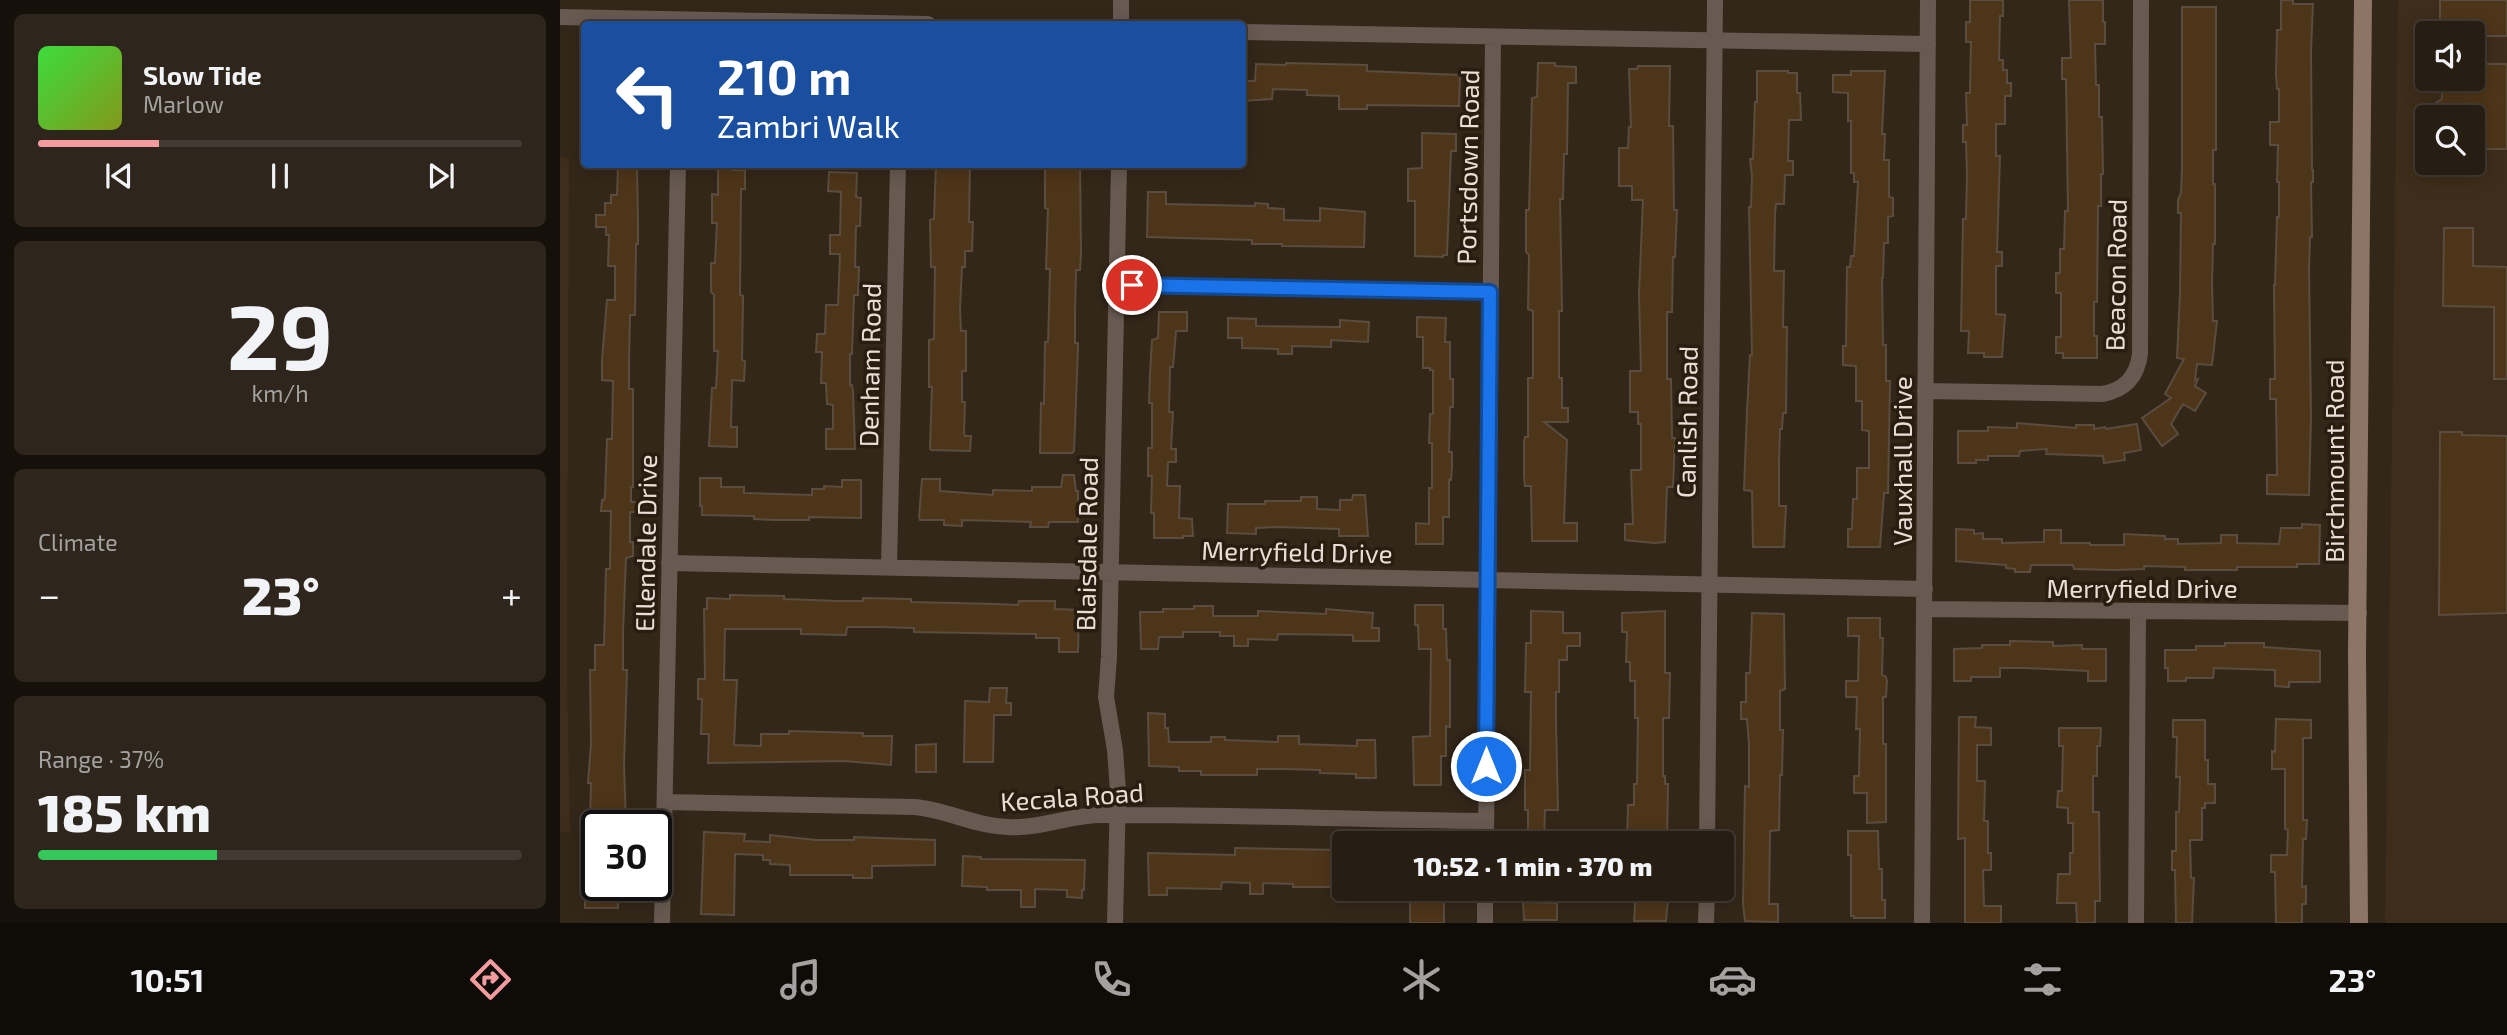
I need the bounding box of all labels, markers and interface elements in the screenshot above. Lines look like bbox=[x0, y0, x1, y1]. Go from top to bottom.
map controls bbox=[2415, 21, 2485, 175]
button: sound bbox=[2415, 21, 2485, 91]
text: 210 m bbox=[717, 46, 851, 105]
icon: left bbox=[602, 49, 693, 140]
text: Slow Tide bbox=[143, 59, 262, 90]
street label: Portsdown Road bbox=[1450, 69, 1484, 265]
text: Marlow bbox=[143, 90, 224, 118]
button: search bbox=[2415, 105, 2485, 175]
text: Zambri Walk bbox=[717, 106, 900, 144]
icon: previous bbox=[100, 157, 138, 195]
icon: pause bbox=[261, 157, 299, 195]
icon: next bbox=[422, 157, 460, 195]
street label: Beacon Road bbox=[2098, 199, 2132, 351]
pin bbox=[1102, 255, 1162, 315]
icon: arrive bbox=[1113, 266, 1151, 304]
text: 29 bbox=[227, 279, 333, 388]
street label: Denham Road bbox=[852, 283, 886, 447]
street label: Canlish Road bbox=[1669, 346, 1703, 498]
street label: Birchmount Road bbox=[2318, 359, 2349, 563]
street label: Vauxhall Drive bbox=[1886, 376, 1917, 546]
text: km/h bbox=[251, 379, 309, 407]
street label: Ellendale Drive bbox=[628, 454, 662, 632]
street label: Blaisdale Road bbox=[1069, 457, 1103, 631]
text: Climate bbox=[38, 528, 118, 556]
street label: Merryfield Drive bbox=[1201, 534, 1393, 568]
text: 23° bbox=[242, 563, 320, 625]
text: − bbox=[38, 571, 60, 617]
text: + bbox=[501, 571, 522, 617]
street label: Merryfield Drive bbox=[2046, 572, 2238, 603]
position arrow bbox=[1449, 729, 1523, 803]
text: Range · 37% bbox=[38, 745, 164, 773]
street label: Kecala Road bbox=[999, 776, 1145, 816]
text: 185 km bbox=[38, 780, 211, 842]
speed limit sign: 30 bbox=[581, 810, 672, 901]
text: 10:52 · 1 min · 370 m bbox=[1414, 850, 1652, 881]
icon: directions bbox=[466, 955, 515, 1004]
icon: music bbox=[776, 955, 825, 1004]
icon: phone bbox=[1087, 955, 1136, 1004]
icon: climate bbox=[1397, 955, 1446, 1004]
icon: car bbox=[1708, 955, 1757, 1004]
icon: filters bbox=[2018, 955, 2067, 1004]
text: 10:51 bbox=[131, 960, 204, 998]
text: 23° bbox=[2329, 960, 2376, 998]

